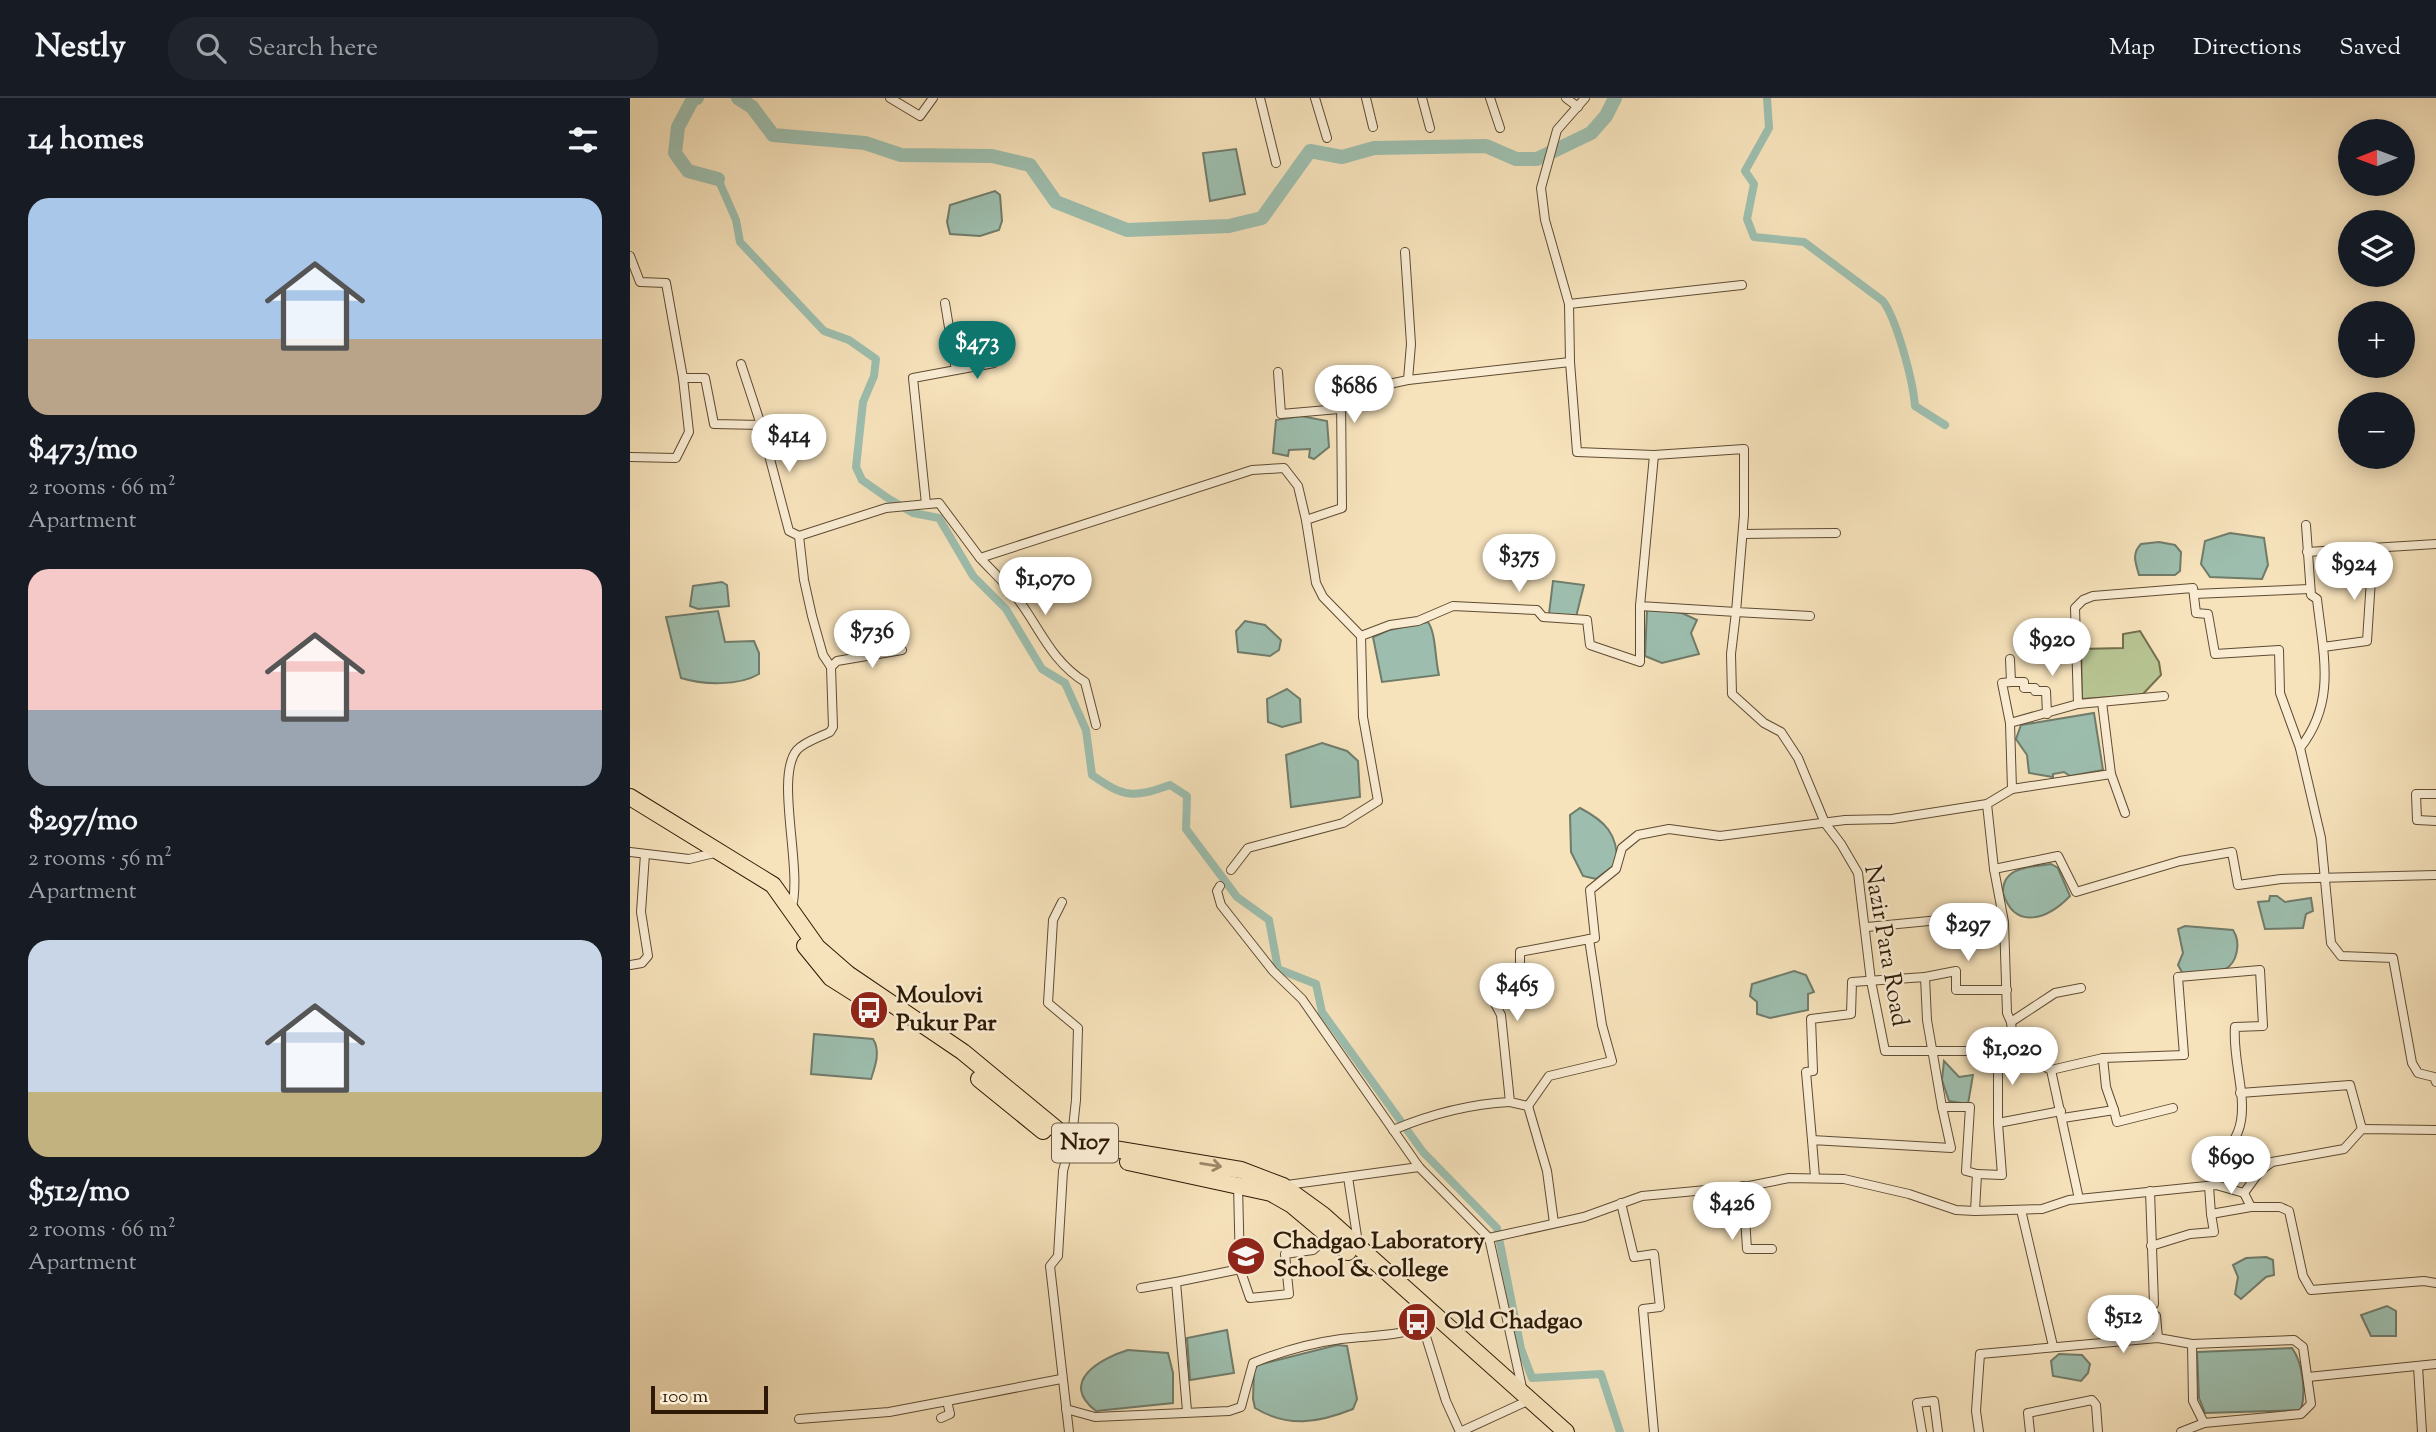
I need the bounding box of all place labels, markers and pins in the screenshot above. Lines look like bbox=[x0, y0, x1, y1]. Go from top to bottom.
pin: $473 bbox=[936, 322, 1018, 381]
pin: $686 bbox=[1313, 366, 1395, 425]
pin: $414 bbox=[748, 414, 830, 474]
pin: $375 bbox=[1478, 534, 1560, 594]
pin: $924 bbox=[2313, 542, 2395, 602]
pin: $1,070 bbox=[988, 558, 1102, 617]
pin: $736 bbox=[831, 610, 913, 670]
pin: $920 bbox=[2011, 618, 2093, 678]
pin: $297 bbox=[1927, 904, 2009, 963]
pin: $465 bbox=[1476, 964, 1558, 1023]
place label: Moulovi Pukur Par bbox=[896, 979, 998, 1041]
bus stop icon: Moulovi Pukur Par bbox=[848, 989, 890, 1031]
pin: $1,020 bbox=[1955, 1028, 2069, 1087]
pin: $690 bbox=[2190, 1136, 2272, 1196]
pin: $426 bbox=[1691, 1182, 1773, 1242]
place label: Chadgao Laboratory School & college bbox=[1273, 1225, 1485, 1287]
school or university icon: Chadgao Laboratory School & college bbox=[1225, 1235, 1267, 1277]
pin: $512 bbox=[2082, 1296, 2164, 1355]
bus stop icon: Old Chadgao bbox=[1396, 1301, 1438, 1343]
place label: Old Chadgao bbox=[1444, 1305, 1583, 1339]

